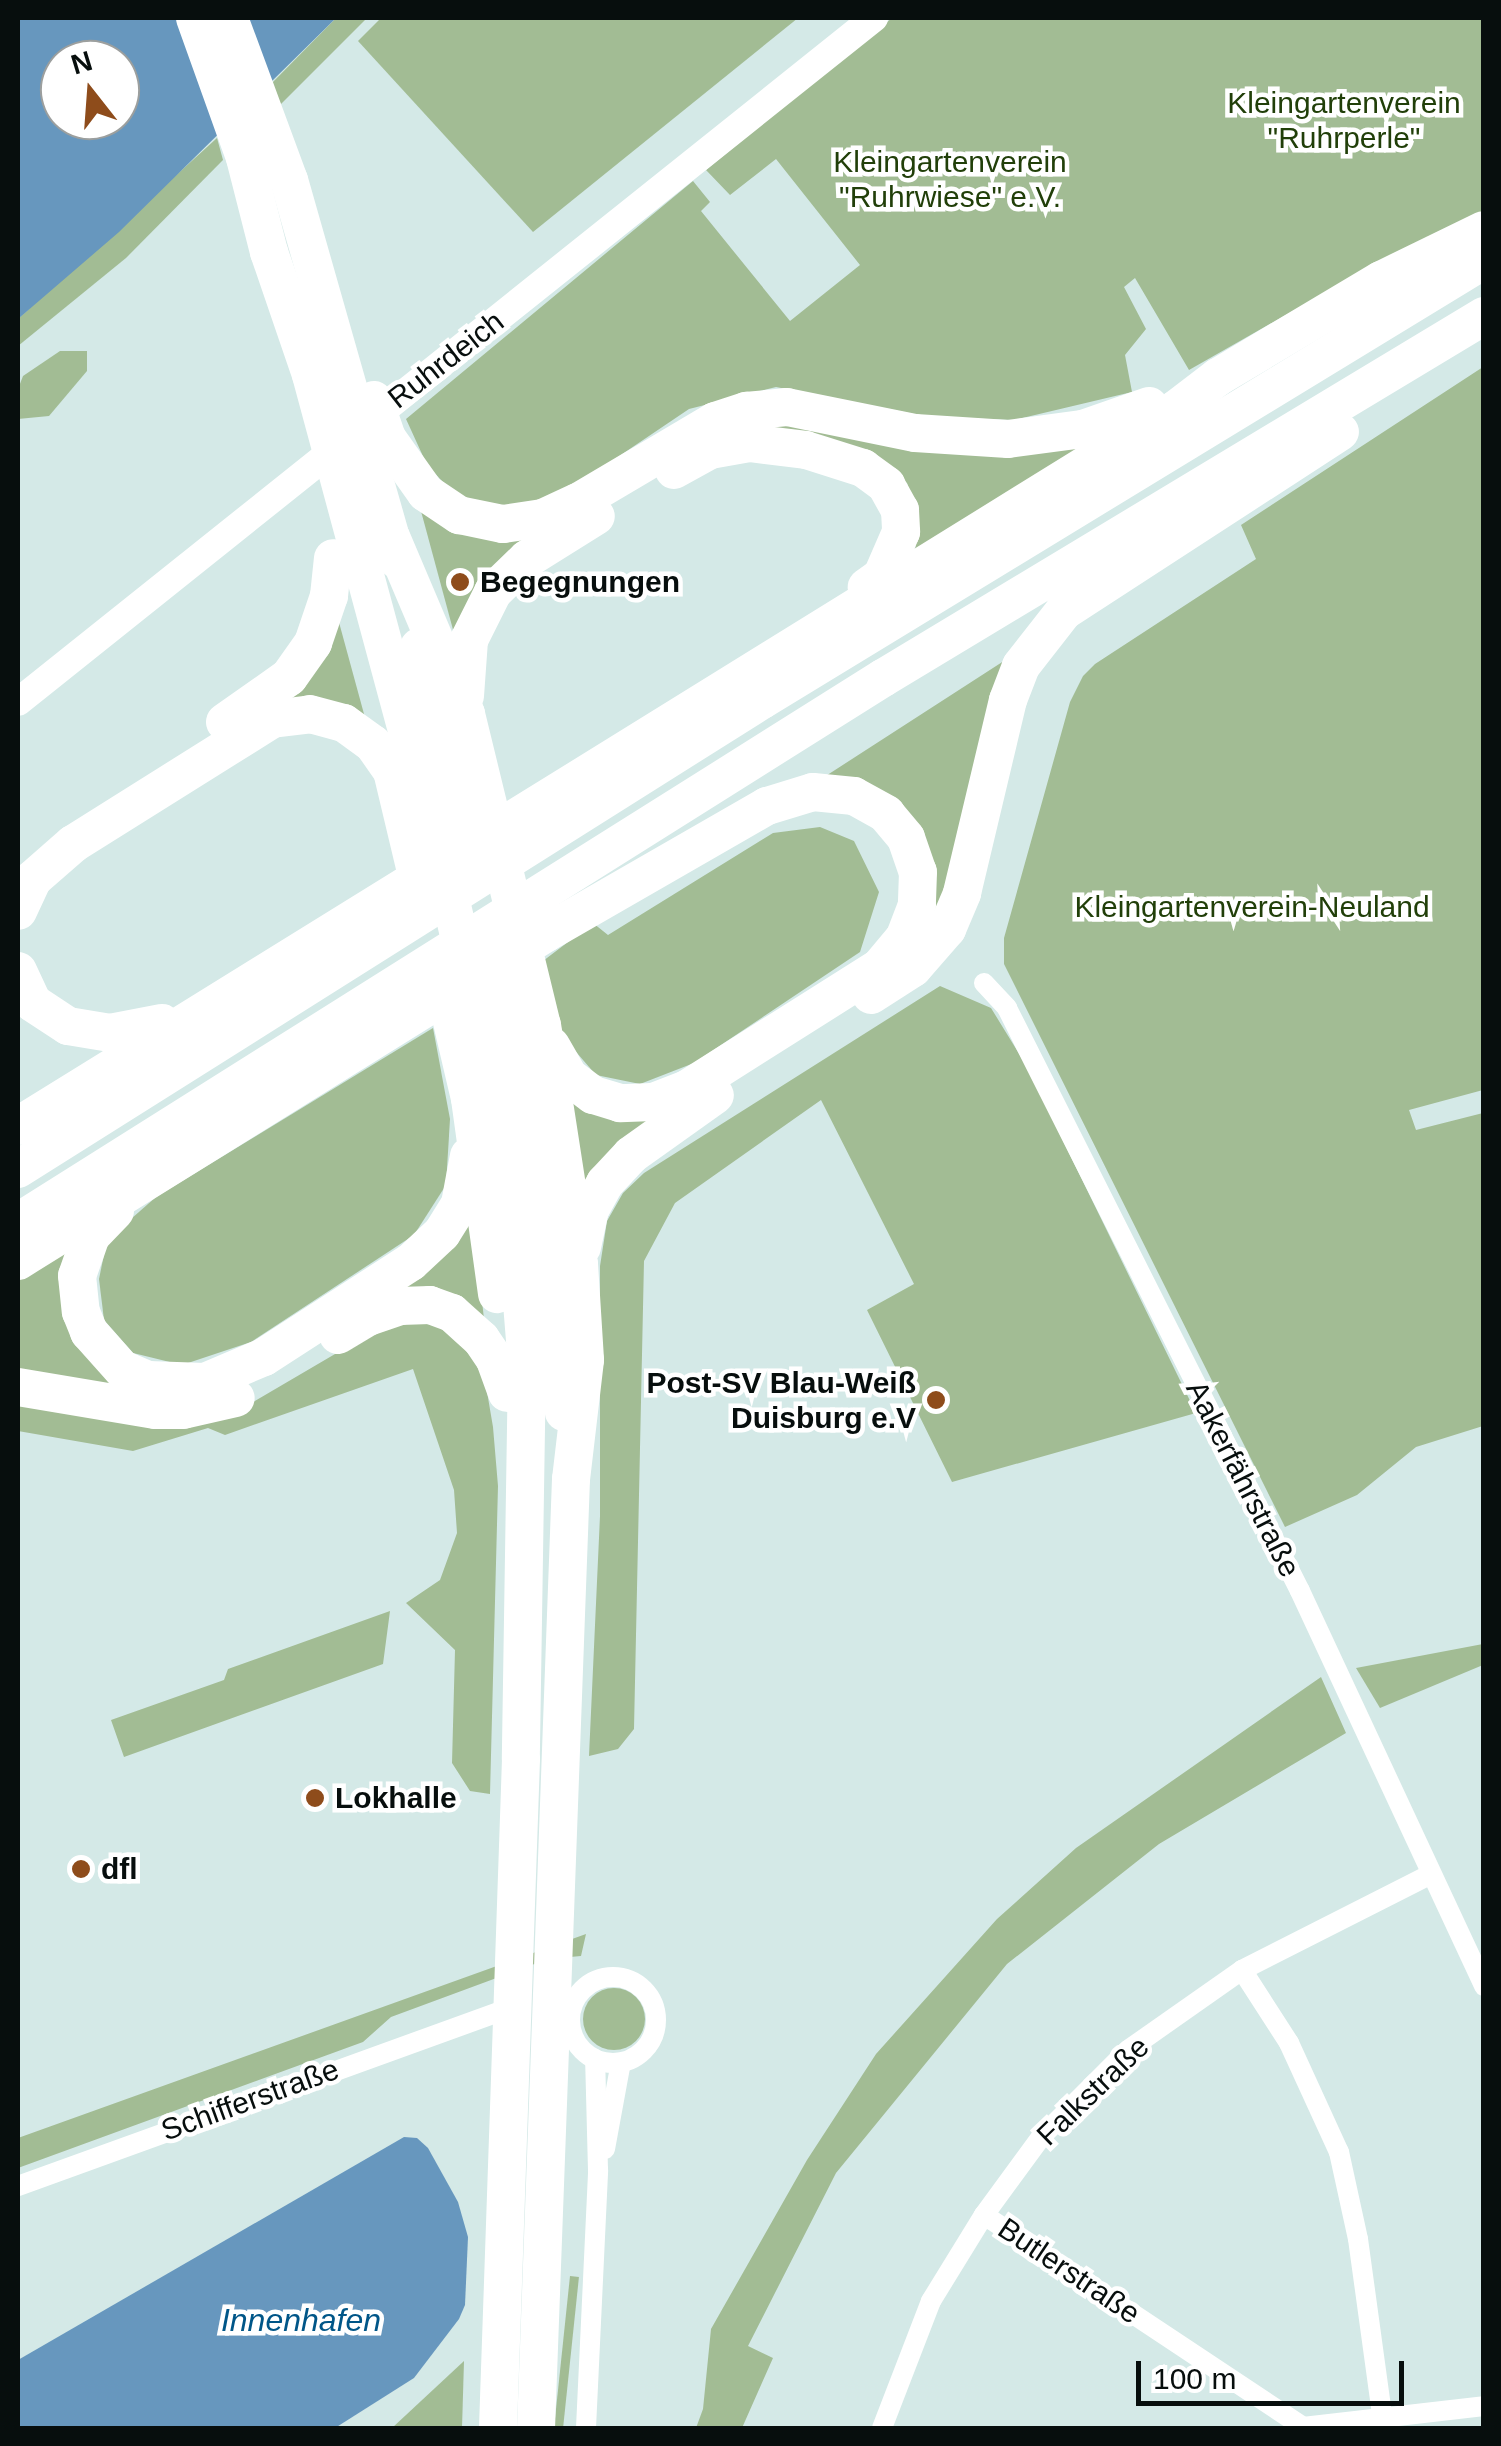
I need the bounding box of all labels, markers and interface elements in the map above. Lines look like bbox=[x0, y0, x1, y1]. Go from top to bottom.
north arrow bbox=[40, 40, 140, 140]
text: N bbox=[67, 45, 96, 81]
park label: Kleingartenverein "Ruhrperle" bbox=[1227, 85, 1461, 156]
park label: Kleingartenverein "Ruhrwiese" e.V. bbox=[833, 144, 1067, 214]
street label: Ruhrdeich bbox=[381, 304, 511, 416]
place label: Begegnungen bbox=[480, 564, 680, 600]
marker: Begegnungen bbox=[449, 571, 471, 593]
park label: Kleingartenverein-Neuland bbox=[1074, 889, 1430, 925]
place label: Post-SV Blau-Weiß Duisburg e.V bbox=[647, 1365, 916, 1436]
street label: Aakerfährstraße bbox=[1178, 1375, 1308, 1583]
marker: Post-SV Blau-Weiß Duisburg e.V bbox=[925, 1389, 947, 1411]
place label: Lokhalle bbox=[335, 1780, 457, 1816]
marker: Lokhalle bbox=[304, 1787, 326, 1809]
place label: dfl bbox=[101, 1851, 138, 1887]
marker: dfl bbox=[70, 1858, 92, 1880]
street label: Falkstraße bbox=[1030, 2029, 1156, 2153]
street label: Schifferstraße bbox=[156, 2051, 344, 2149]
street label: Butlerstraße bbox=[991, 2210, 1147, 2332]
water label: Innenhafen bbox=[221, 2301, 381, 2339]
scale bar bbox=[1141, 2341, 1408, 2403]
text: 100 m bbox=[1153, 2362, 1236, 2395]

